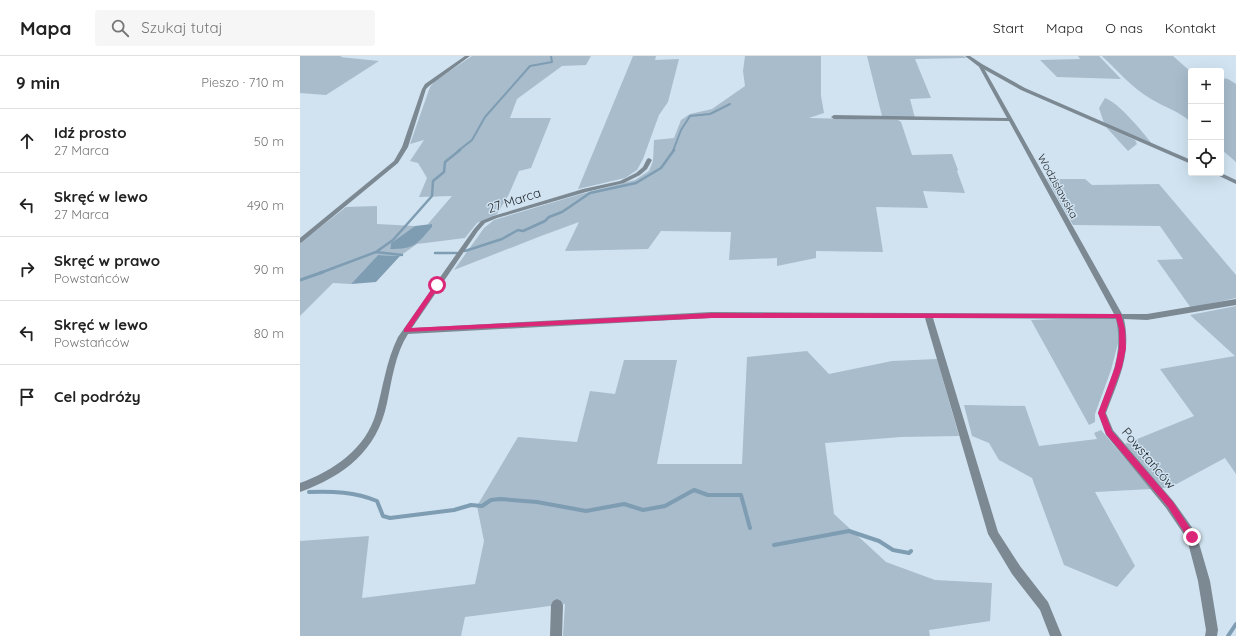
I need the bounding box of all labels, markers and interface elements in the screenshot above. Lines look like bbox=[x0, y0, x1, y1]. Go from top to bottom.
search box bbox=[95, 10, 375, 46]
text: Mapa bbox=[20, 16, 71, 40]
icon: search bbox=[109, 17, 131, 39]
text: Szukaj tutaj bbox=[141, 18, 223, 37]
text: Start bbox=[993, 19, 1024, 37]
text: Mapa bbox=[1046, 19, 1083, 37]
text: O nas bbox=[1105, 19, 1143, 37]
text: Kontakt bbox=[1165, 19, 1216, 37]
map controls bbox=[1188, 68, 1224, 176]
button: + bbox=[1188, 68, 1224, 104]
text: 9 min bbox=[16, 72, 60, 93]
text: Pieszo · 710 m bbox=[201, 74, 284, 90]
button: − bbox=[1188, 104, 1224, 140]
text: Idź prosto bbox=[54, 123, 127, 142]
icon: ahead bbox=[16, 130, 38, 152]
text: 50 m bbox=[254, 133, 284, 149]
button: locate bbox=[1188, 140, 1224, 176]
text: 27 Marca bbox=[54, 142, 109, 158]
street label: Wodzisławska bbox=[1035, 151, 1081, 221]
street label: 27 Marca bbox=[485, 184, 543, 216]
text: Skręć w lewo bbox=[54, 187, 148, 206]
icon: left bbox=[16, 194, 38, 216]
text: 490 m bbox=[247, 197, 284, 213]
text: 27 Marca bbox=[54, 206, 109, 222]
text: Skręć w prawo bbox=[54, 251, 160, 270]
icon: right bbox=[16, 258, 38, 280]
text: 90 m bbox=[254, 261, 284, 277]
text: Powstańców bbox=[54, 270, 129, 286]
route start bbox=[428, 276, 446, 294]
text: Skręć w lewo bbox=[54, 315, 148, 334]
icon: left bbox=[16, 322, 38, 344]
text: 80 m bbox=[254, 325, 284, 341]
text: Powstańców bbox=[54, 334, 129, 350]
icon: arrive bbox=[16, 386, 38, 408]
text: Cel podróży bbox=[54, 387, 141, 406]
street label: Powstańców bbox=[1119, 424, 1180, 492]
route end bbox=[1183, 528, 1201, 546]

